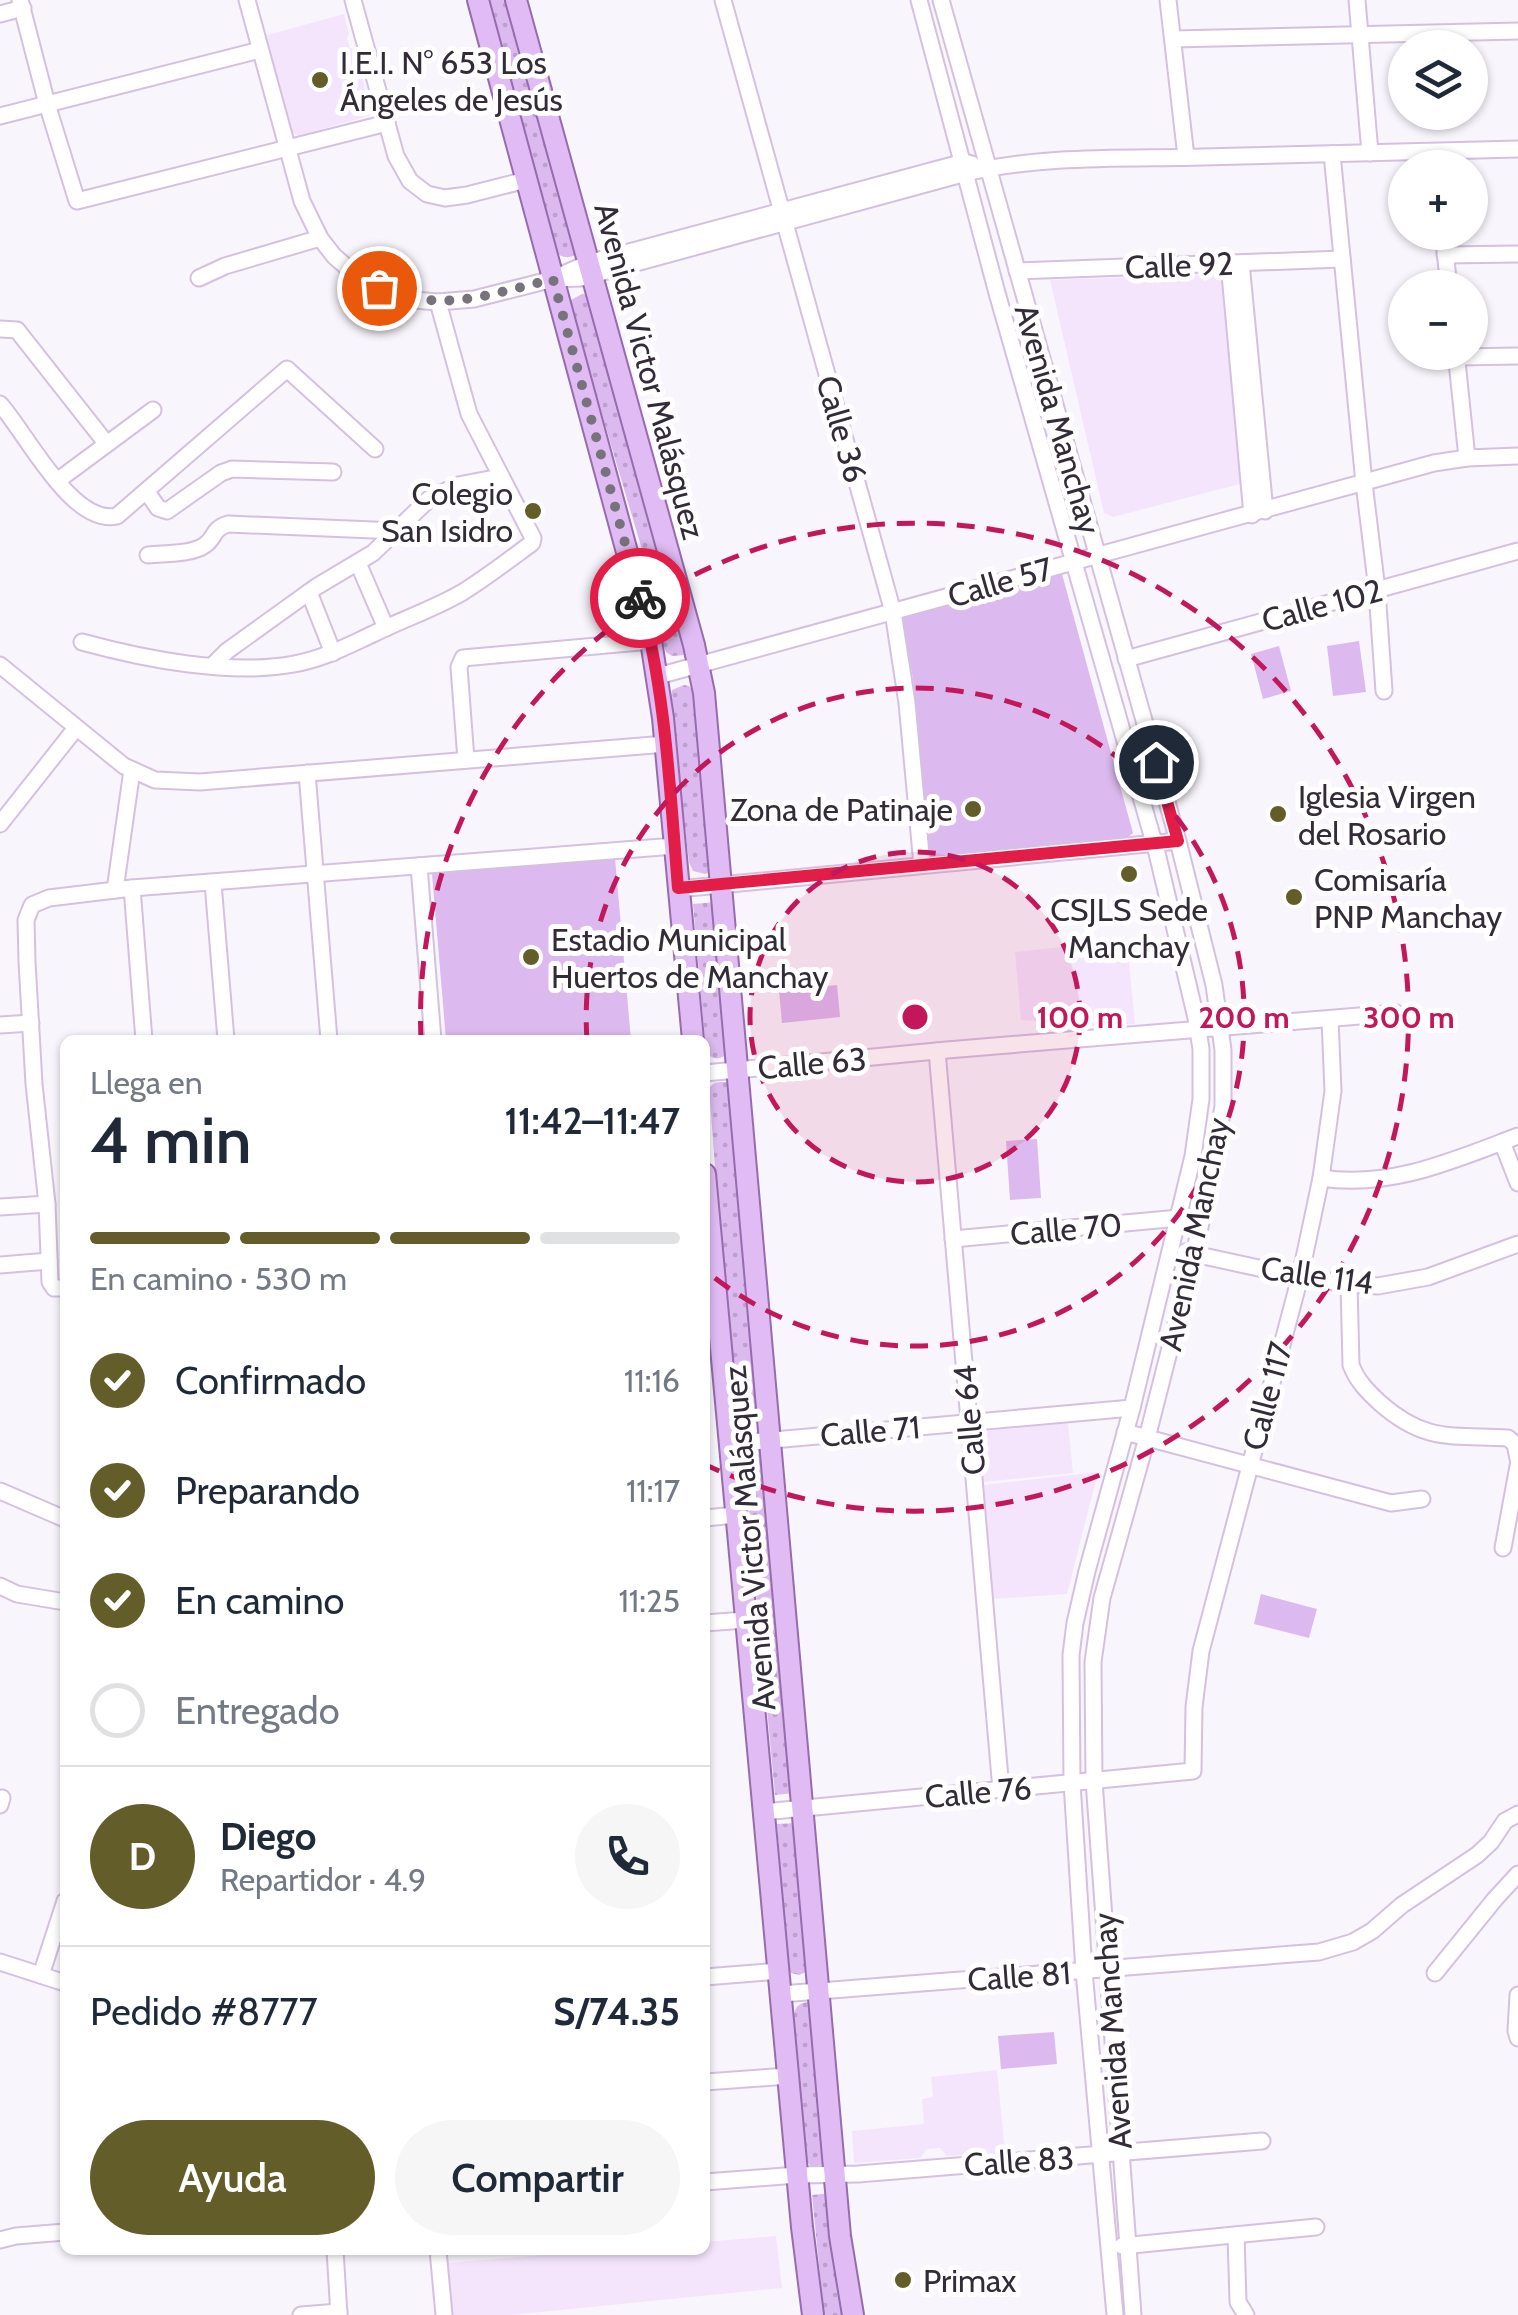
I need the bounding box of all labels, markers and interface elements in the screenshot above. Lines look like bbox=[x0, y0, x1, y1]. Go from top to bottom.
map controls bbox=[1388, 30, 1488, 370]
button: layers bbox=[1388, 30, 1488, 130]
place label: I.E.I. N° 653 Los Ángeles de Jesús bbox=[340, 43, 563, 119]
marker: I.E.I. N° 653 Los Ángeles de Jesús bbox=[309, 69, 331, 91]
button: + bbox=[1388, 150, 1488, 250]
street label: Avenida Victor Malásquez bbox=[586, 199, 714, 543]
street label: Calle 92 bbox=[1124, 244, 1234, 286]
pin bbox=[337, 246, 422, 331]
icon: bag bbox=[352, 261, 407, 316]
button: − bbox=[1388, 270, 1488, 370]
street label: Avenida Manchay bbox=[1007, 300, 1109, 538]
street label: Calle 36 bbox=[808, 371, 876, 487]
place label: Colegio San Isidro bbox=[381, 474, 513, 550]
marker: Colegio San Isidro bbox=[522, 500, 544, 522]
courier bbox=[590, 548, 690, 648]
street label: Calle 57 bbox=[943, 549, 1057, 615]
street label: Calle 102 bbox=[1257, 570, 1387, 640]
icon: bike bbox=[613, 571, 668, 626]
pin bbox=[1114, 720, 1199, 805]
icon: home bbox=[1129, 735, 1184, 790]
place label: Iglesia Virgen del Rosario bbox=[1298, 777, 1476, 853]
place label: Zona de Patinaje bbox=[730, 790, 953, 829]
marker: Zona de Patinaje bbox=[962, 798, 984, 820]
marker: Iglesia Virgen del Rosario bbox=[1267, 803, 1289, 825]
place label: Comisaría PNP Manchay bbox=[1314, 860, 1502, 936]
marker: CSJLS Sede Manchay bbox=[1118, 863, 1140, 885]
marker: Comisaría PNP Manchay bbox=[1283, 886, 1305, 908]
place label: CSJLS Sede Manchay bbox=[1050, 890, 1208, 966]
place label: Estadio Municipal Huertos de Manchay bbox=[551, 920, 828, 996]
marker: Estadio Municipal Huertos de Manchay bbox=[520, 946, 542, 968]
centre of rings bbox=[897, 999, 933, 1035]
text: 100 m bbox=[1037, 999, 1123, 1036]
text: 200 m bbox=[1198, 999, 1290, 1036]
text: 300 m bbox=[1363, 999, 1455, 1036]
street label: Calle 63 bbox=[756, 1039, 868, 1087]
text: Llega en bbox=[90, 1063, 203, 1102]
text: 11:42–11:47 bbox=[505, 1097, 680, 1144]
text: 4 min bbox=[90, 1100, 252, 1179]
street label: Avenida Manchay bbox=[1150, 1114, 1238, 1354]
street label: Calle 70 bbox=[1009, 1205, 1123, 1253]
street label: Calle 114 bbox=[1258, 1248, 1376, 1302]
text: En camino · 530 m bbox=[90, 1259, 347, 1298]
street label: Calle 117 bbox=[1234, 1338, 1300, 1454]
icon: check bbox=[90, 1353, 145, 1408]
text: Confirmado bbox=[175, 1357, 366, 1404]
text: 11:16 bbox=[624, 1361, 680, 1400]
street label: Calle 64 bbox=[945, 1363, 993, 1477]
street label: Avenida Victor Malásquez bbox=[714, 1364, 784, 1712]
street label: Calle 71 bbox=[818, 1407, 922, 1455]
icon: check bbox=[90, 1463, 145, 1518]
text: Preparando bbox=[175, 1467, 360, 1514]
text: 11:17 bbox=[626, 1471, 680, 1510]
icon: check bbox=[90, 1573, 145, 1628]
text: En camino bbox=[175, 1577, 345, 1624]
text: 11:25 bbox=[618, 1581, 680, 1620]
text: Entregado bbox=[175, 1687, 340, 1734]
street label: Calle 76 bbox=[923, 1768, 1033, 1816]
button: phone bbox=[575, 1804, 680, 1909]
text: Diego bbox=[220, 1813, 316, 1860]
text: D bbox=[129, 1833, 156, 1880]
text: Repartidor · 4.9 bbox=[220, 1860, 426, 1899]
street label: Avenida Manchay bbox=[1084, 1911, 1140, 2151]
street label: Calle 81 bbox=[966, 1953, 1072, 1999]
text: Pedido #8777 bbox=[90, 1988, 318, 2035]
text: S/74.35 bbox=[553, 1988, 680, 2035]
button: Ayuda bbox=[90, 2120, 375, 2235]
button: Compartir bbox=[395, 2120, 680, 2235]
street label: Calle 83 bbox=[963, 2138, 1075, 2184]
place label: Primax bbox=[923, 2261, 1017, 2300]
marker: Primax bbox=[892, 2269, 914, 2291]

